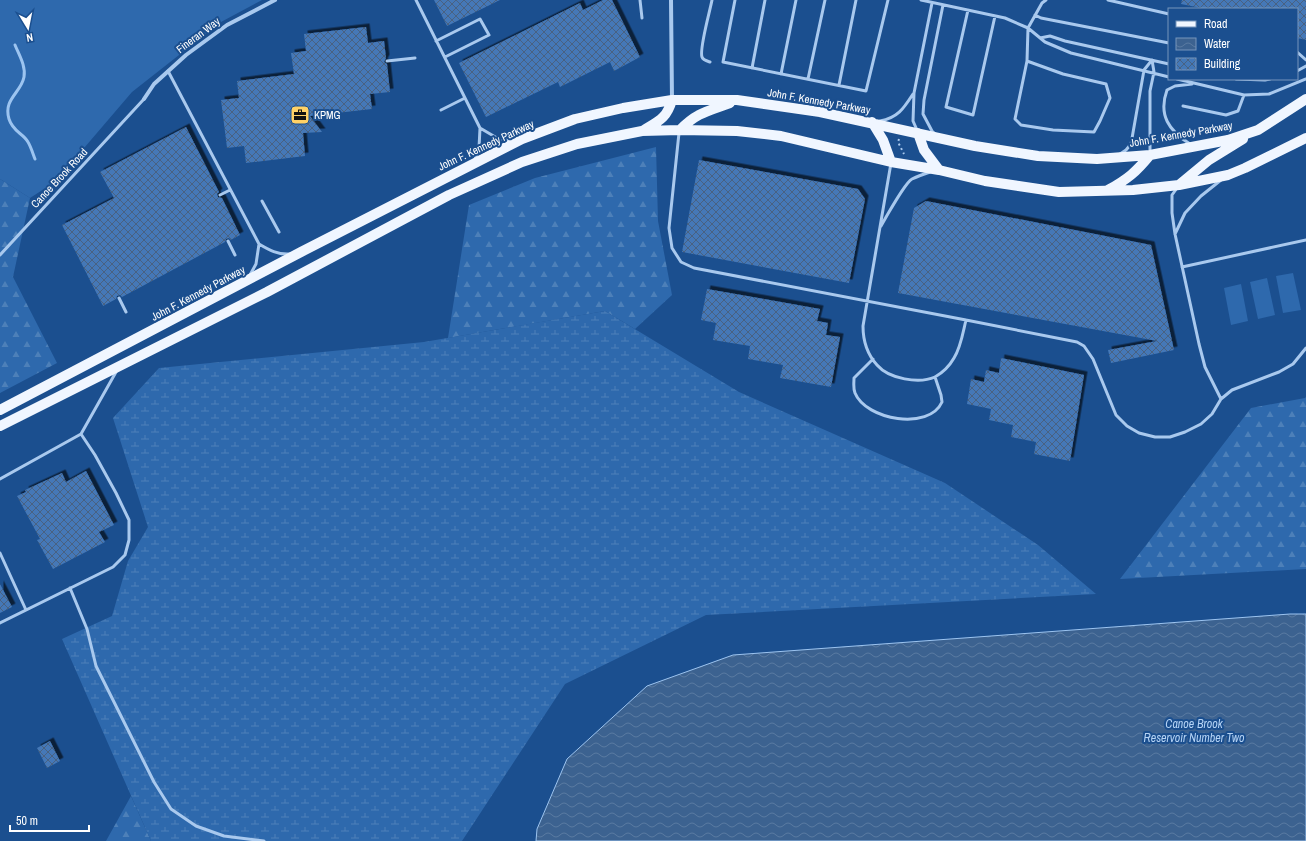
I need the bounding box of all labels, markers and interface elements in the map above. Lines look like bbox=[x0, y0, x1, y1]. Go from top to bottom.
north arrow bbox=[8, 8, 48, 48]
legend bbox=[1168, 8, 1298, 80]
street label: Fineran Way bbox=[173, 14, 223, 56]
text: Road bbox=[1204, 16, 1228, 32]
text: N bbox=[25, 30, 34, 45]
text: Water bbox=[1204, 36, 1231, 52]
text: Building bbox=[1204, 56, 1241, 72]
street label: John F. Kennedy Parkway bbox=[766, 85, 872, 117]
office icon: KPMG bbox=[289, 104, 311, 126]
place label: KPMG bbox=[314, 108, 341, 122]
street label: John F. Kennedy Parkway bbox=[436, 116, 537, 173]
street label: John F. Kennedy Parkway bbox=[1128, 118, 1234, 150]
street label: Canoe Brook Road bbox=[28, 145, 90, 211]
street label: John F. Kennedy Parkway bbox=[149, 262, 248, 324]
water label: Canoe Brook Reservoir Number Two bbox=[1144, 716, 1245, 746]
scale bar bbox=[10, 807, 89, 833]
text: 50 m bbox=[16, 813, 38, 829]

